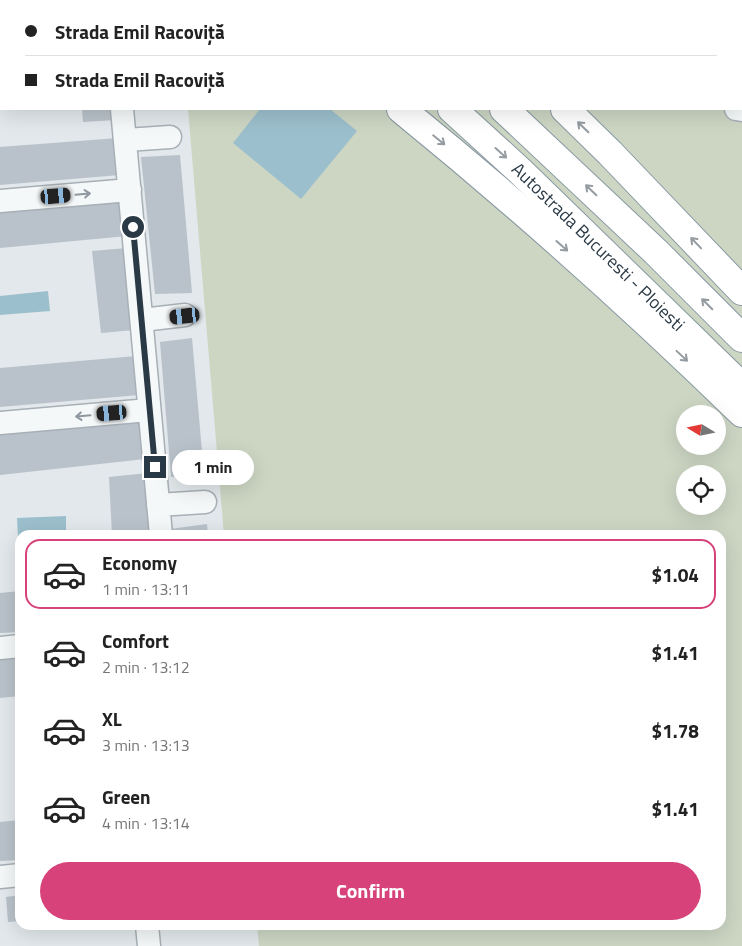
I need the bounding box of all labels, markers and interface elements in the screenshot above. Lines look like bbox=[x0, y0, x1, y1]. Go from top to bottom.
text: Strada Emil Racoviță bbox=[55, 17, 225, 46]
text: Strada Emil Racoviță bbox=[55, 65, 225, 94]
one-way arrow bbox=[577, 120, 589, 133]
one-way arrow bbox=[432, 134, 445, 145]
one-way arrow bbox=[495, 148, 508, 159]
street label: Autostrada Bucuresti - Ploiesti bbox=[506, 156, 691, 337]
one-way arrow bbox=[585, 184, 597, 196]
car bbox=[40, 187, 71, 205]
one-way arrow bbox=[75, 189, 91, 199]
route start bbox=[122, 216, 144, 238]
one-way arrow bbox=[690, 237, 702, 250]
one-way arrow bbox=[555, 240, 568, 252]
one-way arrow bbox=[701, 298, 714, 310]
car bbox=[169, 307, 200, 325]
one-way arrow bbox=[675, 350, 688, 362]
car bbox=[96, 404, 127, 422]
north arrow bbox=[676, 405, 726, 455]
map controls bbox=[676, 405, 726, 515]
one-way arrow bbox=[76, 411, 92, 421]
callout: 1 min bbox=[172, 450, 255, 484]
text: 1 min bbox=[194, 455, 232, 479]
route end bbox=[144, 456, 166, 478]
button: locate bbox=[676, 465, 726, 515]
text: Economy bbox=[102, 548, 177, 577]
icon: car bbox=[42, 552, 87, 597]
text: $1.04 bbox=[652, 560, 699, 589]
text: 1 min · 13:11 bbox=[102, 577, 190, 601]
text: Comfort bbox=[102, 626, 169, 655]
icon: car bbox=[42, 630, 87, 675]
text: $1.41 bbox=[652, 638, 699, 667]
text: 2 min · 13:12 bbox=[102, 655, 190, 679]
text: XL bbox=[102, 704, 122, 733]
icon: car bbox=[42, 708, 87, 753]
text: $1.78 bbox=[652, 716, 699, 745]
text: 3 min · 13:13 bbox=[102, 733, 190, 757]
text: Green bbox=[102, 782, 151, 811]
icon: car bbox=[42, 786, 87, 831]
text: $1.41 bbox=[652, 794, 699, 823]
text: 4 min · 13:14 bbox=[102, 811, 190, 835]
button: Confirm bbox=[40, 862, 701, 920]

